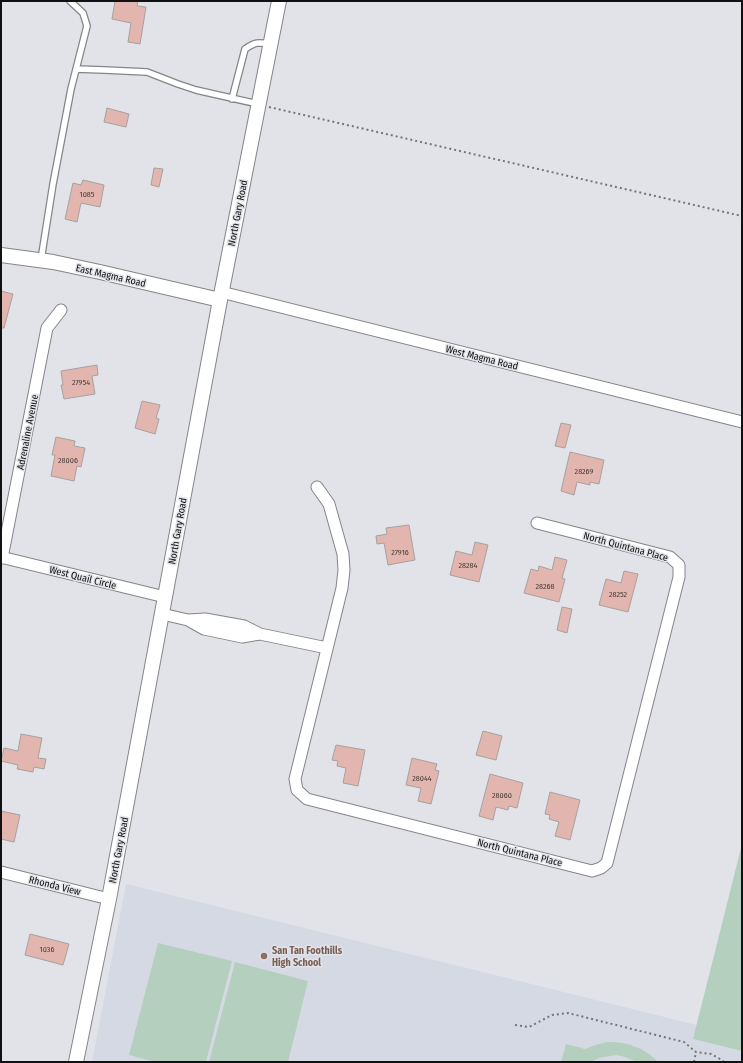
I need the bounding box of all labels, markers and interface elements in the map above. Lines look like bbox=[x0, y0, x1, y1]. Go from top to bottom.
street label: North Gary Road bbox=[226, 179, 250, 247]
house number: 1085 bbox=[80, 190, 95, 199]
street label: East Magma Road bbox=[75, 262, 147, 290]
street label: West Magma Road bbox=[444, 343, 519, 373]
house number: 27954 bbox=[72, 378, 90, 387]
street label: Adrenaline Avenue bbox=[15, 393, 41, 471]
house number: 28006 bbox=[58, 456, 78, 465]
house number: 28269 bbox=[575, 467, 593, 476]
street label: North Gary Road bbox=[166, 497, 190, 565]
street label: North Quintana Place bbox=[582, 530, 670, 564]
house number: 27916 bbox=[391, 548, 409, 557]
house number: 28284 bbox=[459, 561, 478, 570]
street label: West Quail Circle bbox=[48, 564, 118, 592]
house number: 28268 bbox=[536, 582, 554, 591]
house number: 28252 bbox=[609, 590, 628, 599]
house number: 28044 bbox=[412, 774, 432, 783]
house number: 28060 bbox=[492, 791, 512, 800]
street label: North Gary Road bbox=[107, 816, 131, 884]
street label: North Quintana Place bbox=[476, 837, 564, 869]
street label: Rhonda View bbox=[28, 874, 82, 898]
house number: 1036 bbox=[40, 945, 54, 954]
place label: San Tan Foothills High School bbox=[272, 945, 343, 969]
marker: San Tan Foothills High School bbox=[259, 951, 269, 961]

